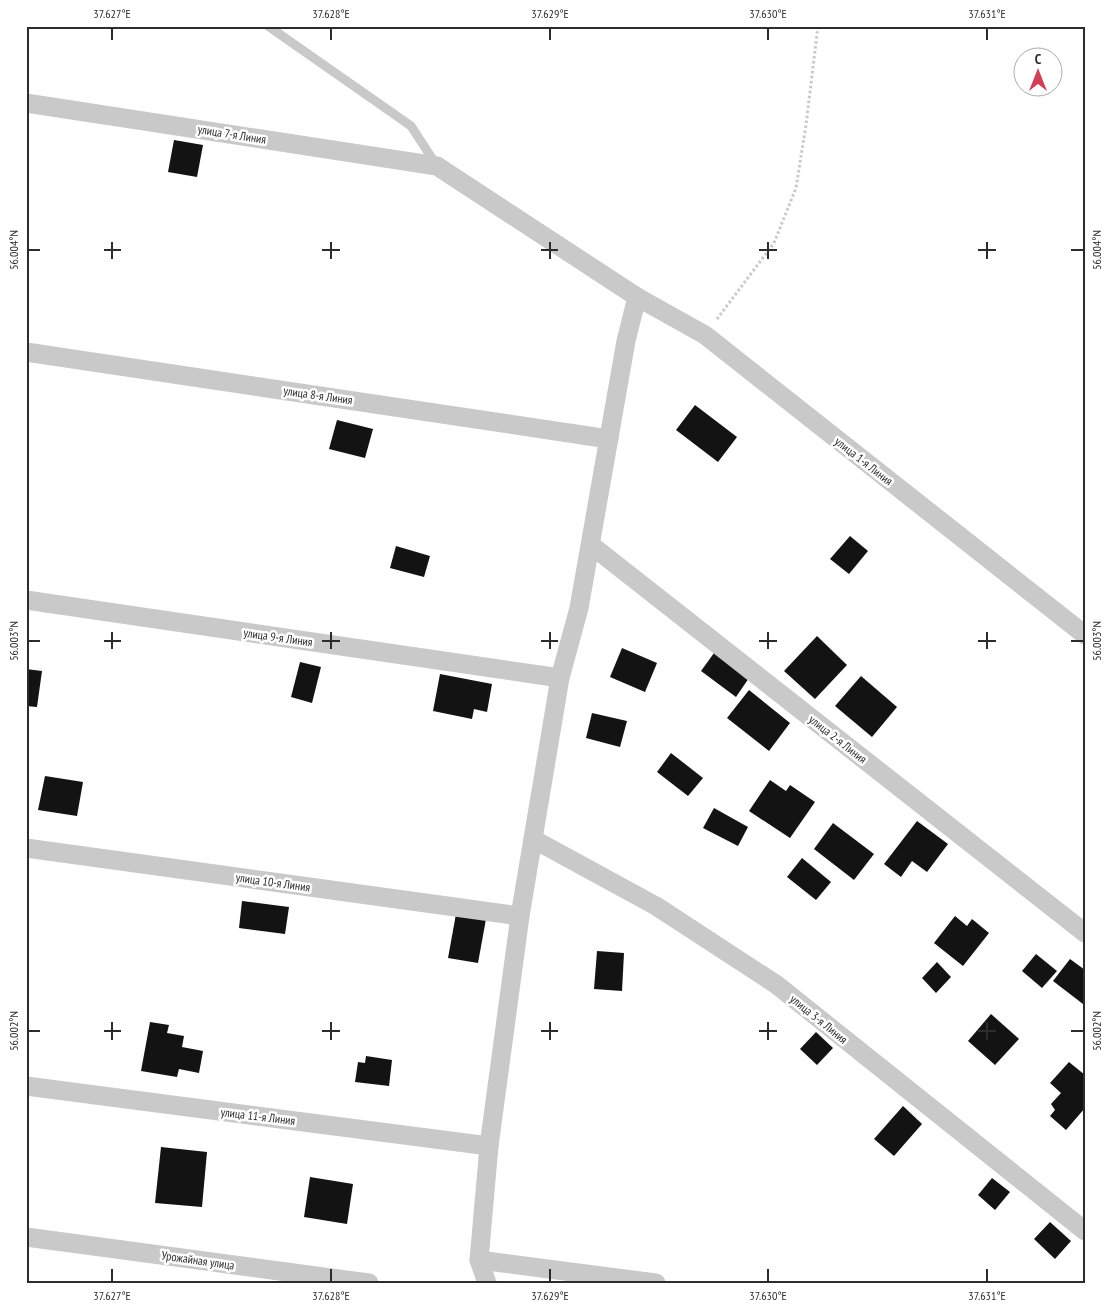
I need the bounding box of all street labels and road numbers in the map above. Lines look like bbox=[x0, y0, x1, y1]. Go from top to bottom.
street label: улица 7-я Линия bbox=[197, 121, 268, 147]
street label: улица 8-я Линия bbox=[282, 383, 354, 407]
street label: улица 1-я Линия bbox=[832, 434, 896, 489]
street label: улица 9-я Линия bbox=[242, 625, 314, 649]
street label: улица 2-я Линия bbox=[806, 712, 870, 767]
street label: улица 10-я Линия bbox=[235, 869, 312, 895]
street label: улица 3-я Линия bbox=[787, 991, 851, 1047]
street label: улица 11-я Линия bbox=[220, 1104, 297, 1128]
street label: Урожайная улица bbox=[161, 1247, 236, 1273]

